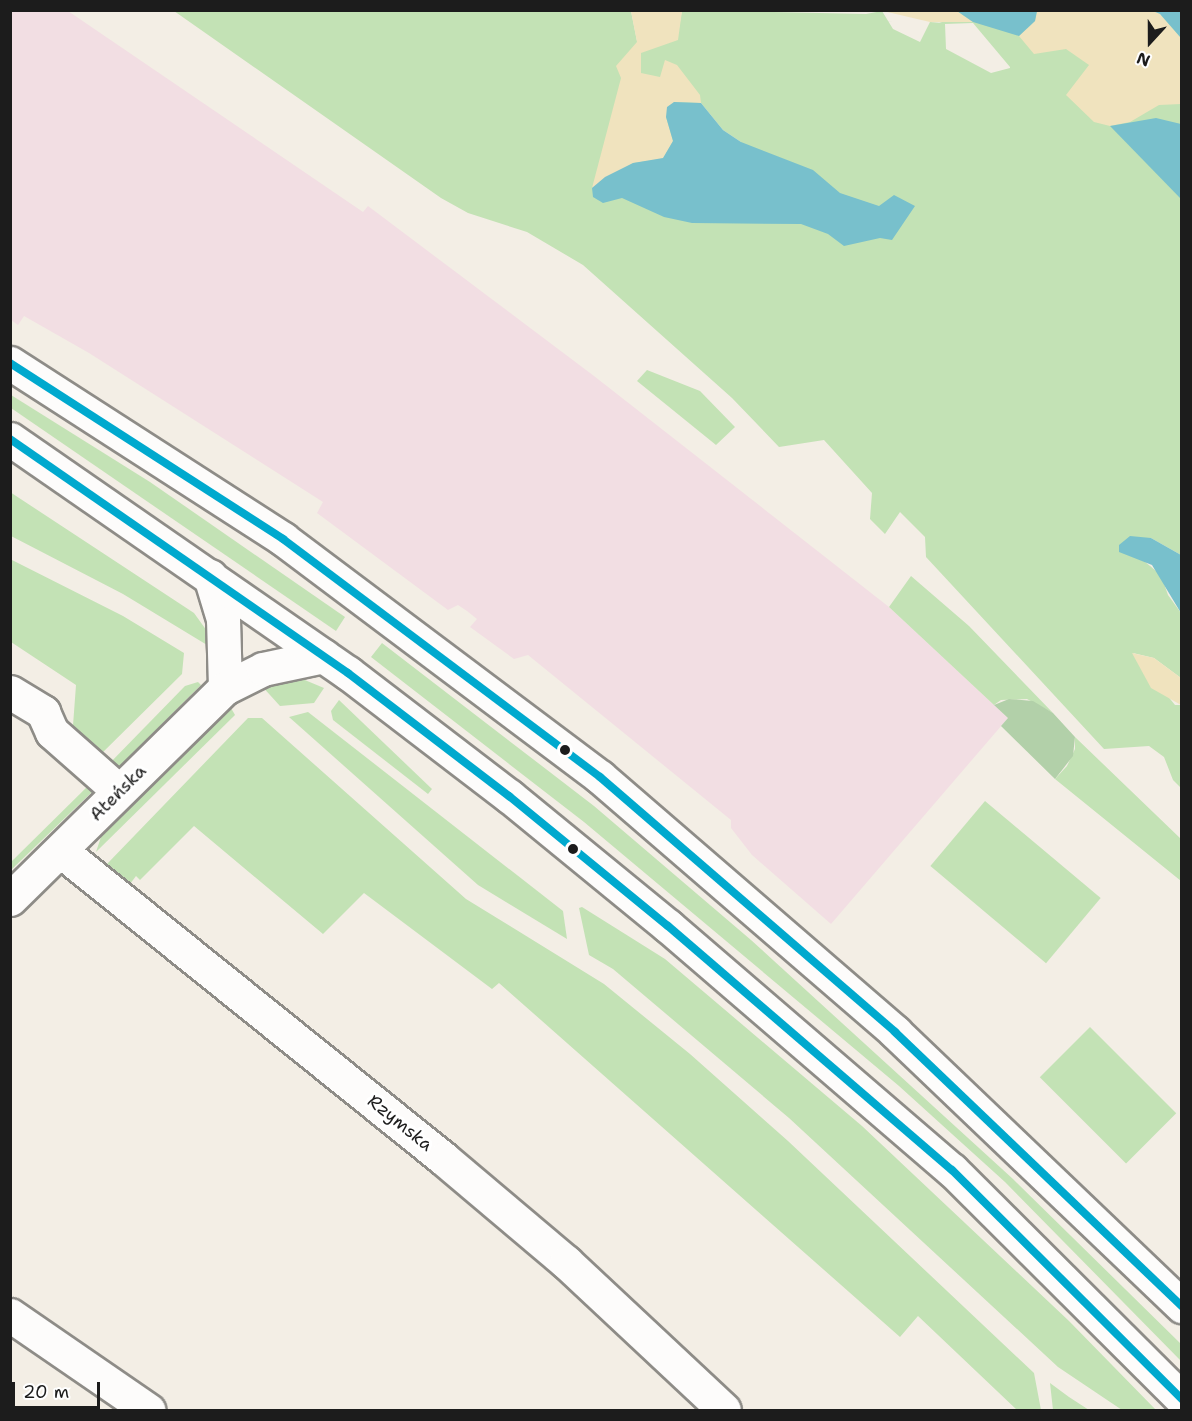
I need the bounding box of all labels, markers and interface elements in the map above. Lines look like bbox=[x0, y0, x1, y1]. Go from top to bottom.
north arrow bbox=[1120, 12, 1180, 72]
text: N bbox=[1134, 47, 1153, 71]
unlabelled marker bbox=[559, 744, 571, 756]
street label: Ateńska bbox=[85, 760, 151, 826]
unlabelled marker bbox=[567, 843, 579, 855]
street label: Rzymska bbox=[363, 1090, 437, 1156]
scale bar bbox=[15, 1370, 104, 1408]
text: 20 m bbox=[23, 1380, 69, 1404]

